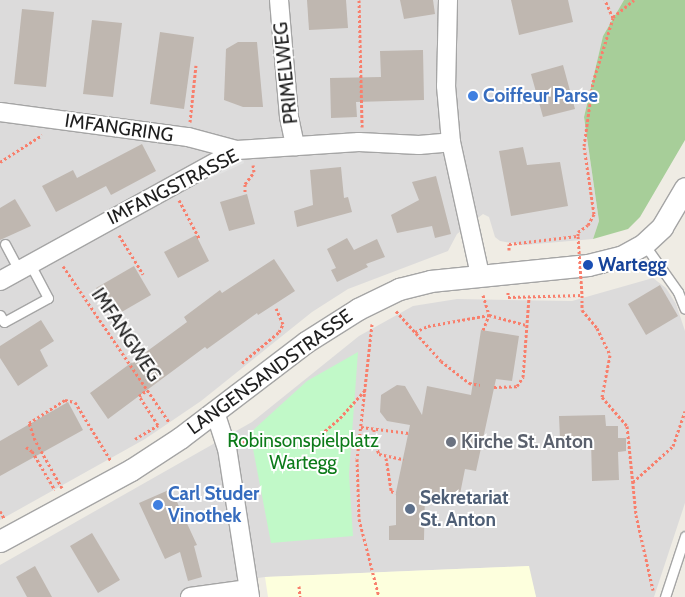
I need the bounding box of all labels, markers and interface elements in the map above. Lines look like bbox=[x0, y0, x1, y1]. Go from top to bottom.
street label: PRIMELWEG bbox=[269, 21, 303, 125]
place label: Coiffeur Parse bbox=[483, 85, 598, 107]
marker: Coiffeur Parse bbox=[467, 90, 479, 102]
street label: IMFANGRING bbox=[63, 109, 175, 147]
street label: IMFANGSTRASSE bbox=[104, 144, 242, 230]
place label: Wartegg bbox=[598, 254, 667, 276]
marker: Wartegg bbox=[582, 259, 594, 271]
street label: IMFANGWEG bbox=[86, 284, 166, 386]
street label: LANGENSANDSTRASSE bbox=[183, 304, 357, 440]
park label: Robinsonspielplatz Wartegg bbox=[227, 430, 379, 474]
place label: Kirche St. Anton bbox=[461, 431, 593, 453]
marker: Kirche St. Anton bbox=[445, 436, 457, 448]
place label: Carl Studer Vinothek bbox=[168, 483, 259, 527]
place label: Sekretariat St. Anton bbox=[420, 487, 509, 531]
marker: Carl Studer Vinothek bbox=[152, 499, 164, 511]
marker: Sekretariat St. Anton bbox=[404, 503, 416, 515]

